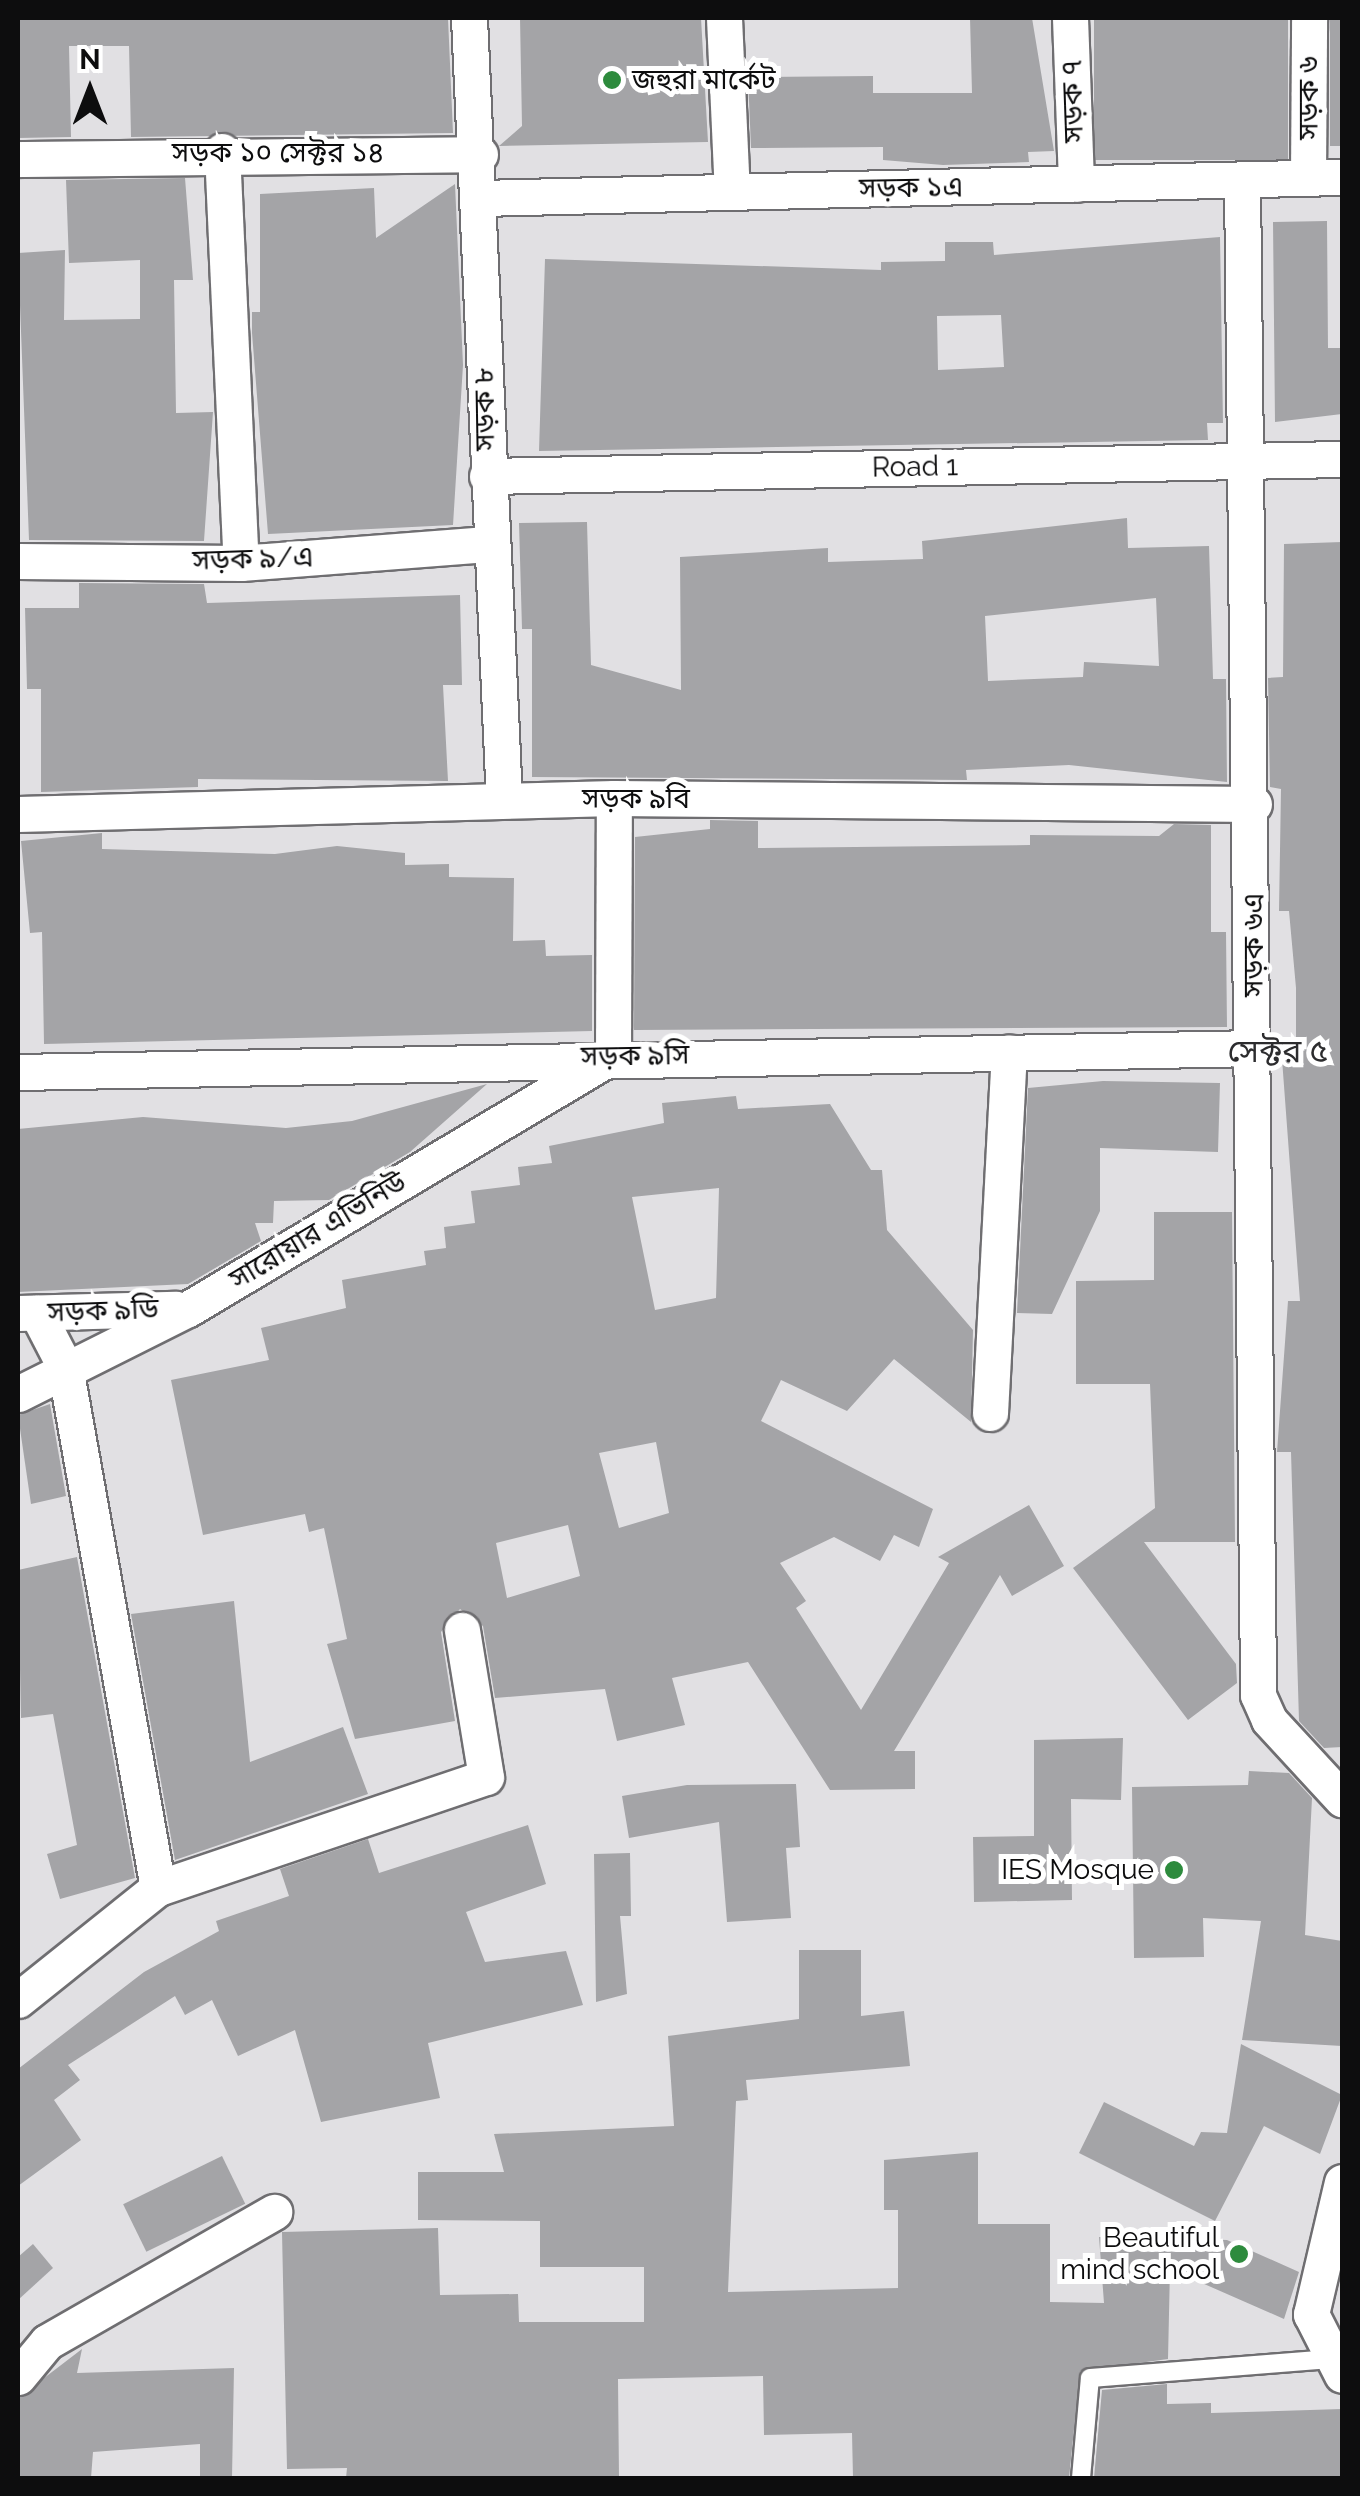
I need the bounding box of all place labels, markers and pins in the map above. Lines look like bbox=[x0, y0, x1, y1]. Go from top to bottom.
place label: জহুরা মার্কেট bbox=[632, 63, 776, 97]
marker: জহুরা মার্কেট bbox=[601, 69, 623, 91]
place label: IES Mosque bbox=[1001, 1853, 1154, 1887]
marker: IES Mosque bbox=[1163, 1859, 1185, 1881]
place label: Beautiful mind school bbox=[1060, 2221, 1219, 2287]
marker: Beautiful mind school bbox=[1228, 2243, 1250, 2265]

